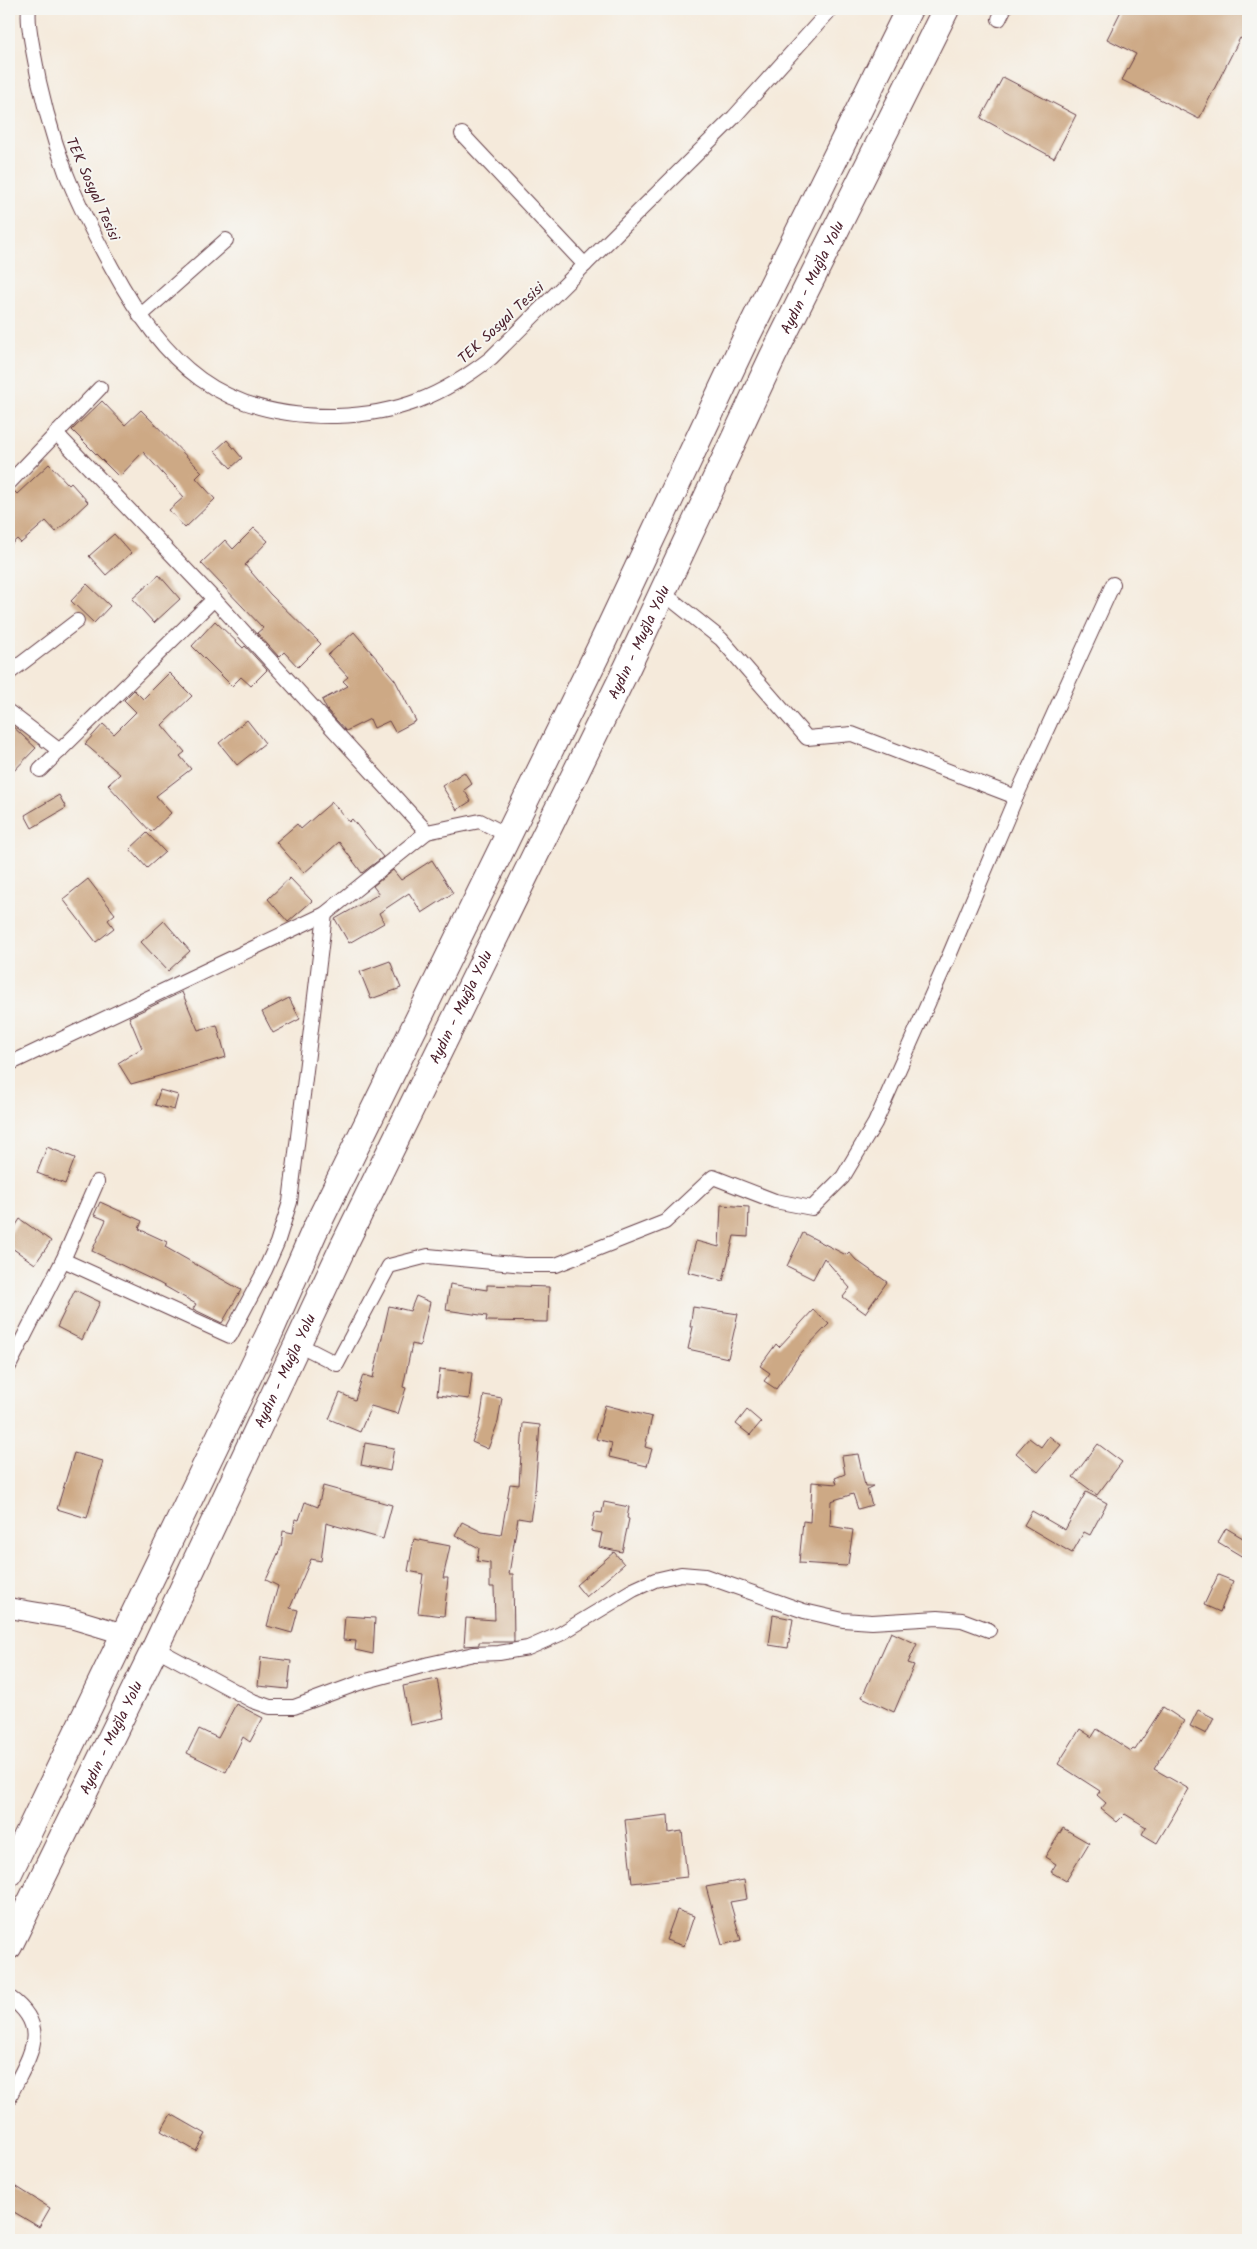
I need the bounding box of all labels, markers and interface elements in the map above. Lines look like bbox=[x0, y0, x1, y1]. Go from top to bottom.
street label: TEK Sosyal Tesisi bbox=[58, 134, 126, 246]
street label: Aydın - Muğla Yolu bbox=[775, 217, 851, 339]
street label: TEK Sosyal Tesisi bbox=[453, 276, 552, 370]
street label: Aydın - Muğla Yolu bbox=[602, 582, 677, 704]
street label: Aydın - Muğla Yolu bbox=[424, 947, 500, 1068]
street label: Aydın - Muğla Yolu bbox=[249, 1310, 323, 1432]
street label: Aydın - Muğla Yolu bbox=[74, 1677, 150, 1799]

